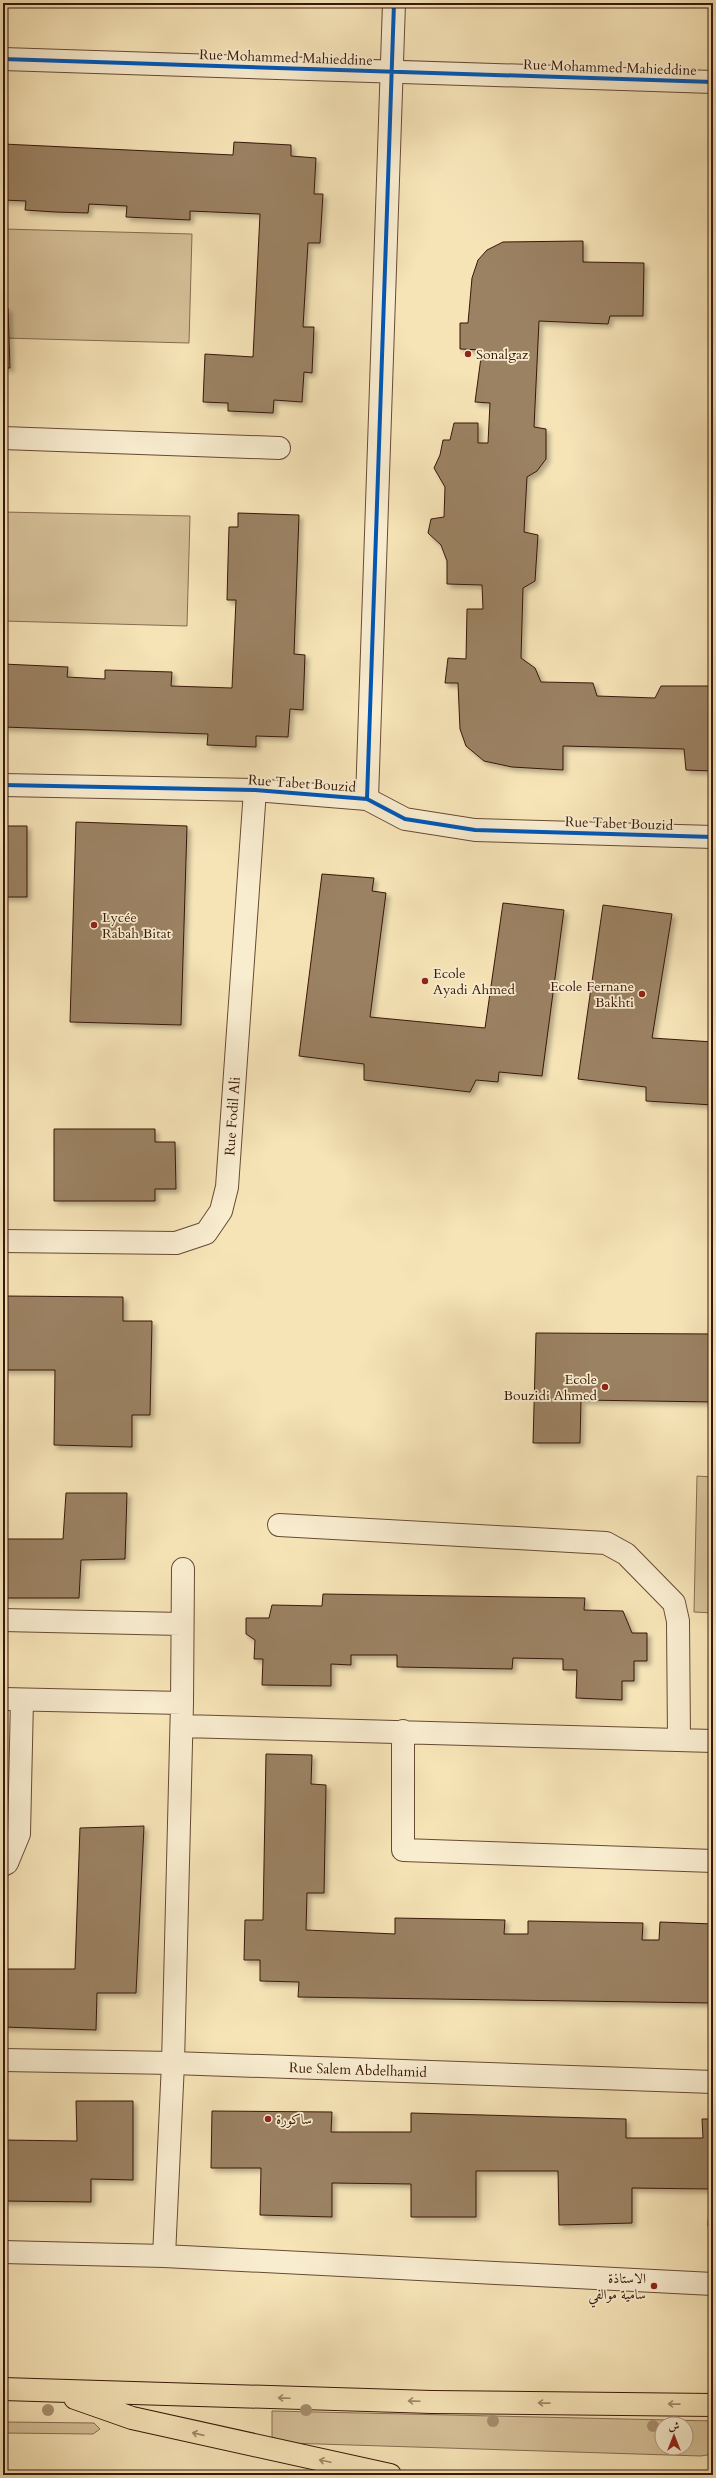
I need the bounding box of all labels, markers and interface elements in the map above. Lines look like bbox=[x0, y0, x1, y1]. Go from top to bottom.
street label: Rue Mohammed Mahieddine bbox=[199, 45, 373, 70]
street label: Rue Mohammed Mahieddine bbox=[523, 55, 697, 80]
place label: Sonalgaz bbox=[476, 345, 529, 364]
marker: Sonalgaz bbox=[463, 349, 473, 359]
street label: Rue Tabet Bouzid bbox=[247, 770, 357, 797]
street label: Rue Tabet Bouzid bbox=[565, 812, 674, 835]
place label: Lycée Rabah Bitat bbox=[102, 908, 172, 943]
marker: Lycée Rabah Bitat bbox=[89, 920, 99, 930]
place label: Ecole Ayadi Ahmed bbox=[433, 964, 515, 999]
marker: Ecole Ayadi Ahmed bbox=[420, 976, 430, 986]
place label: Ecole Fernane Bakhti bbox=[550, 977, 634, 1012]
marker: Ecole Fernane Bakhti bbox=[637, 989, 647, 999]
street label: Rue Fodil Ali bbox=[220, 1076, 245, 1156]
place label: Ecole Bouzidi Ahmed bbox=[504, 1370, 598, 1405]
marker: Ecole Bouzidi Ahmed bbox=[600, 1382, 610, 1392]
street label: Rue Salem Abdelhamid bbox=[289, 2058, 428, 2082]
place label: ساكورة bbox=[276, 2110, 312, 2129]
marker: ساكورة bbox=[263, 2114, 273, 2124]
place label: الاستاذة سامية موالفي bbox=[589, 2269, 646, 2308]
marker: الاستاذة سامية موالفي bbox=[649, 2281, 659, 2291]
one-way arrow bbox=[278, 2394, 291, 2401]
one-way arrow bbox=[408, 2397, 421, 2405]
one-way arrow bbox=[538, 2399, 551, 2407]
one-way arrow bbox=[668, 2400, 681, 2408]
north arrow bbox=[654, 2416, 694, 2456]
text: ش bbox=[669, 2419, 680, 2434]
one-way arrow bbox=[191, 2429, 204, 2437]
one-way arrow bbox=[319, 2457, 332, 2465]

